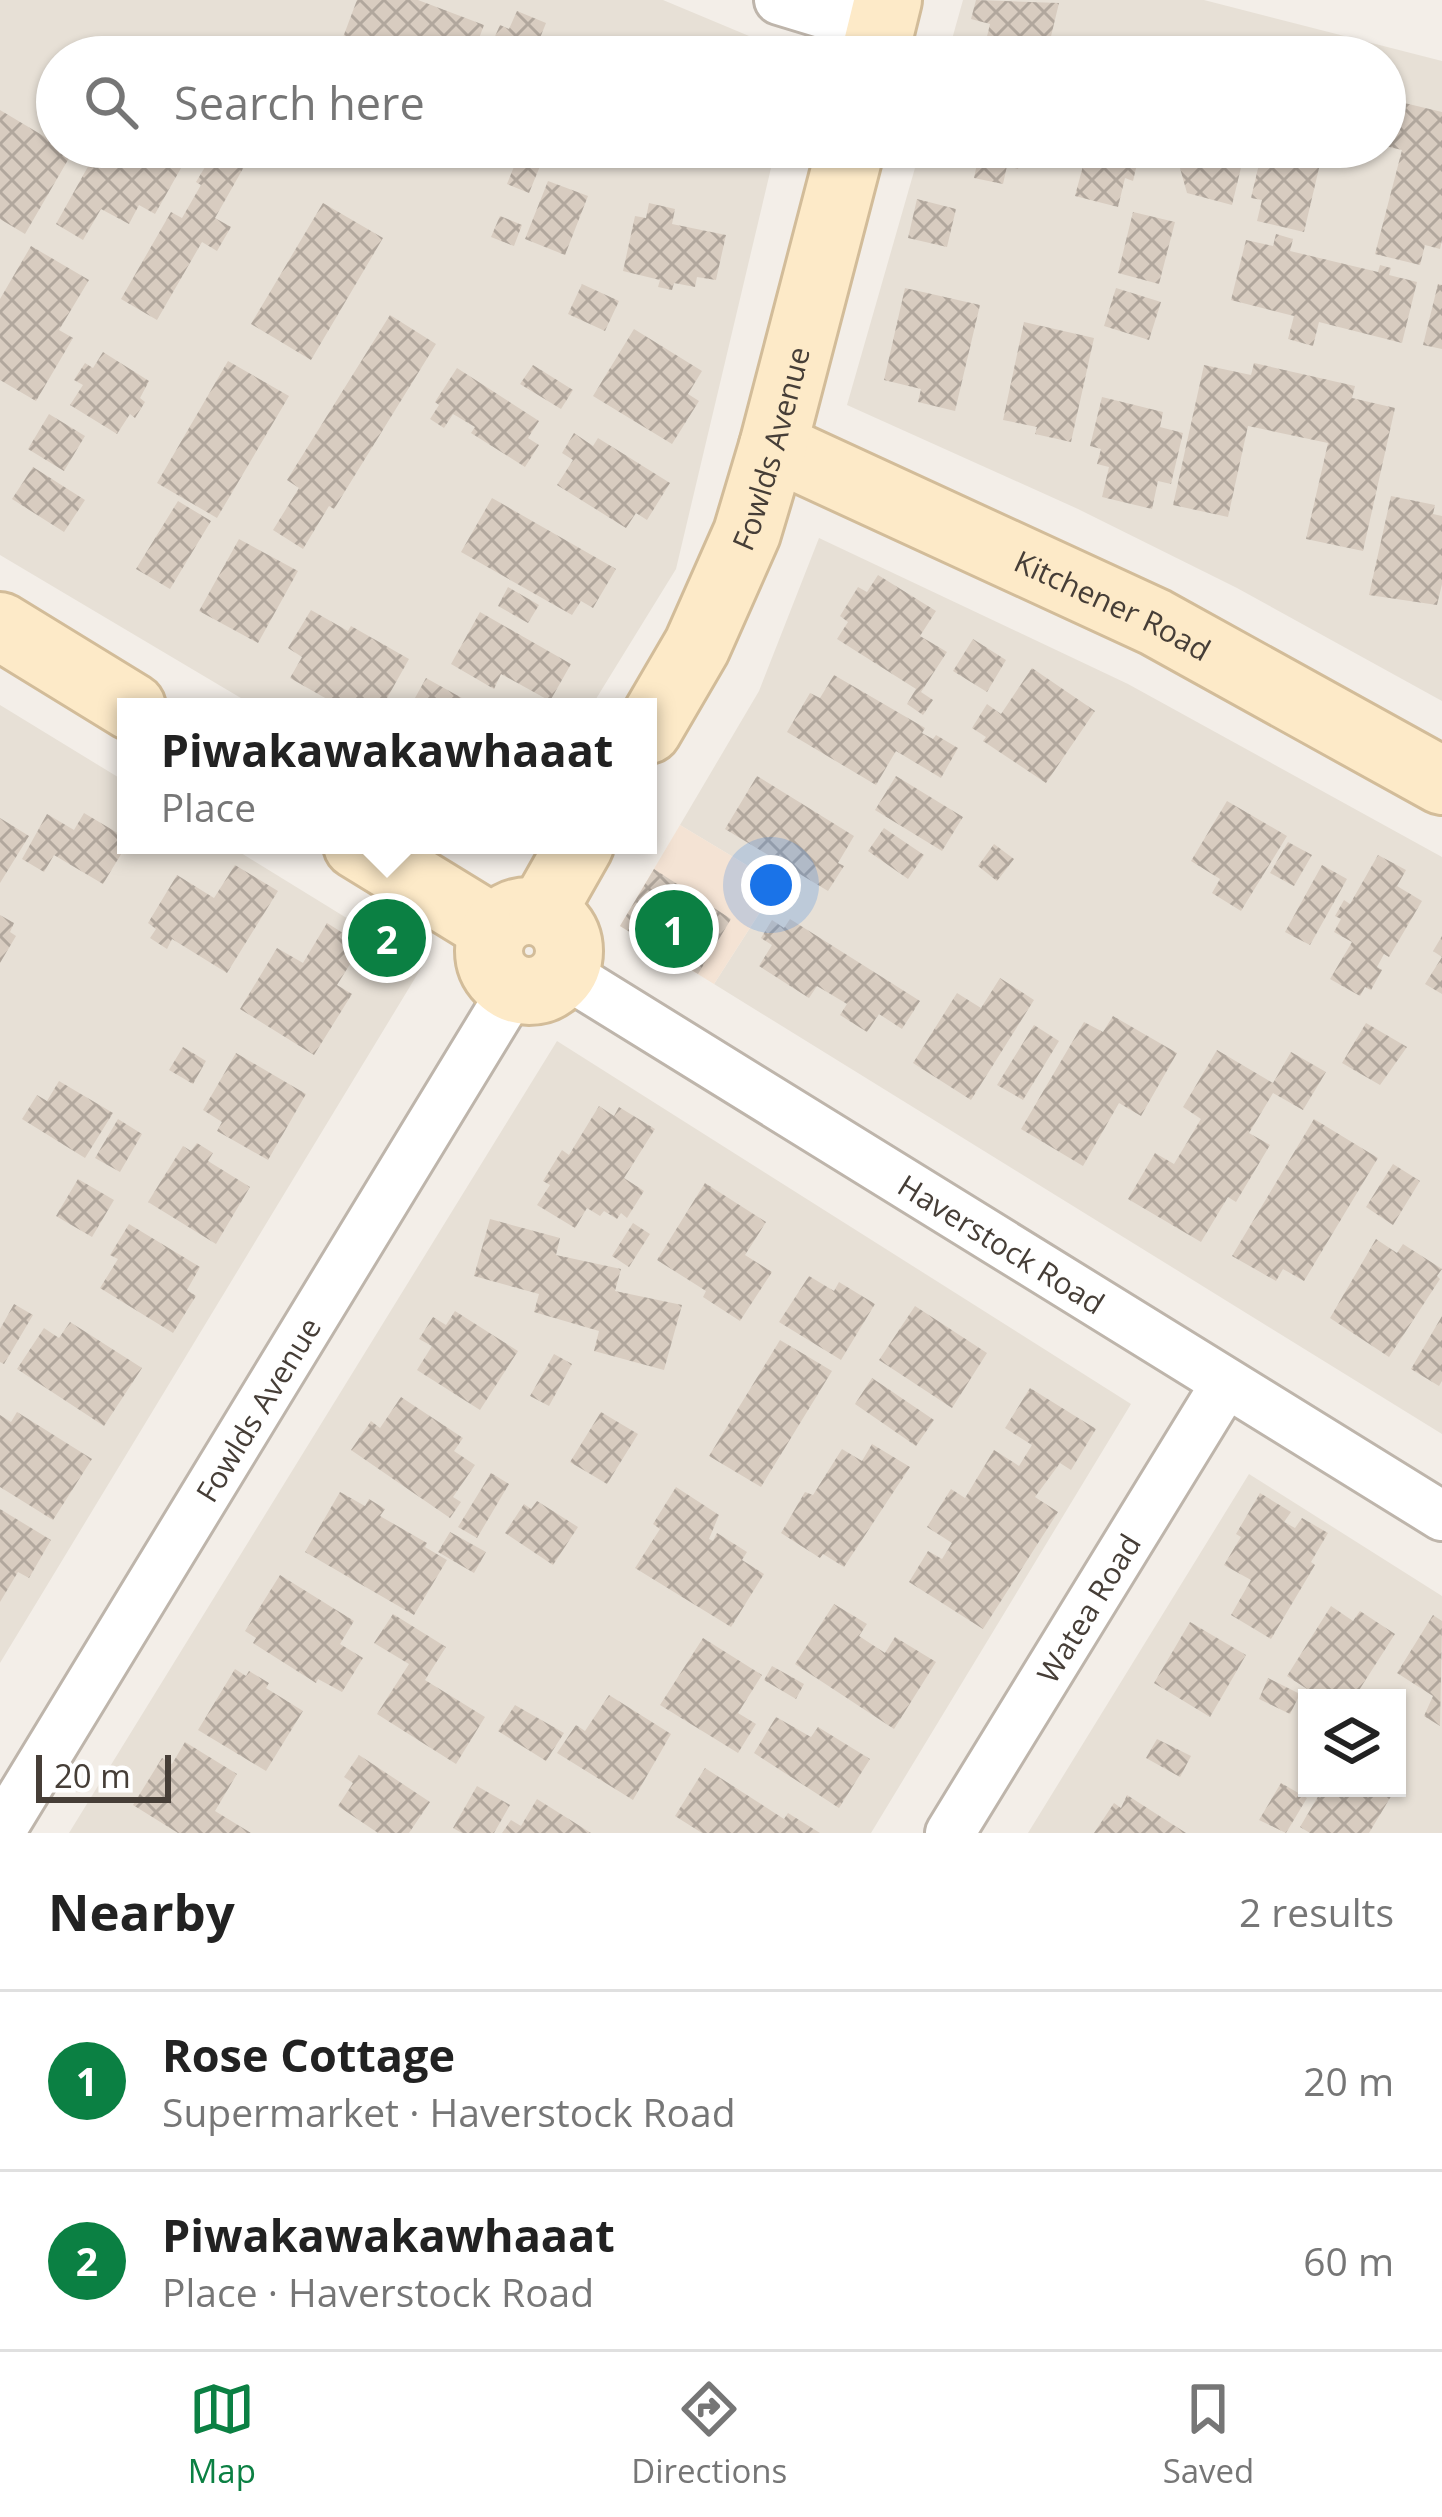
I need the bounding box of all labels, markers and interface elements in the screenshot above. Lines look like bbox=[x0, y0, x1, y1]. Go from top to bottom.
search box bbox=[36, 36, 1406, 168]
icon: search bbox=[78, 69, 144, 135]
text: Search here bbox=[174, 72, 425, 133]
street label: Fowlds Avenue bbox=[722, 342, 819, 556]
street label: Kitchener Road bbox=[1008, 540, 1218, 670]
popup bbox=[117, 698, 657, 854]
text: Piwakawakawhaaat bbox=[161, 719, 613, 780]
text: Place bbox=[161, 780, 256, 833]
your location bbox=[741, 855, 801, 915]
pin: 1 bbox=[635, 884, 713, 974]
pin: 2 bbox=[348, 893, 426, 983]
street label: Haverstock Road bbox=[891, 1164, 1113, 1323]
street label: Fowlds Avenue bbox=[186, 1309, 329, 1509]
street label: Watea Road bbox=[1027, 1526, 1149, 1690]
map controls bbox=[1298, 1689, 1406, 1797]
button: layers bbox=[1298, 1689, 1406, 1797]
scale bar bbox=[36, 1749, 171, 1802]
text: 20 m bbox=[54, 1753, 131, 1798]
text: Nearby bbox=[48, 1876, 235, 1946]
text: 2 results bbox=[1239, 1885, 1394, 1938]
text: Rose Cottage bbox=[162, 2024, 455, 2085]
text: 1 bbox=[76, 2054, 98, 2107]
text: 20 m bbox=[1303, 2054, 1394, 2107]
text: Supermarket · Haverstock Road bbox=[162, 2085, 736, 2138]
text: Piwakawakawhaaat bbox=[162, 2204, 615, 2265]
text: 2 bbox=[76, 2234, 98, 2287]
text: 60 m bbox=[1303, 2234, 1394, 2287]
text: Place · Haverstock Road bbox=[162, 2265, 594, 2318]
tab: Map bbox=[188, 2376, 256, 2493]
tab: Directions bbox=[631, 2376, 787, 2493]
tab: Saved bbox=[1163, 2376, 1254, 2493]

